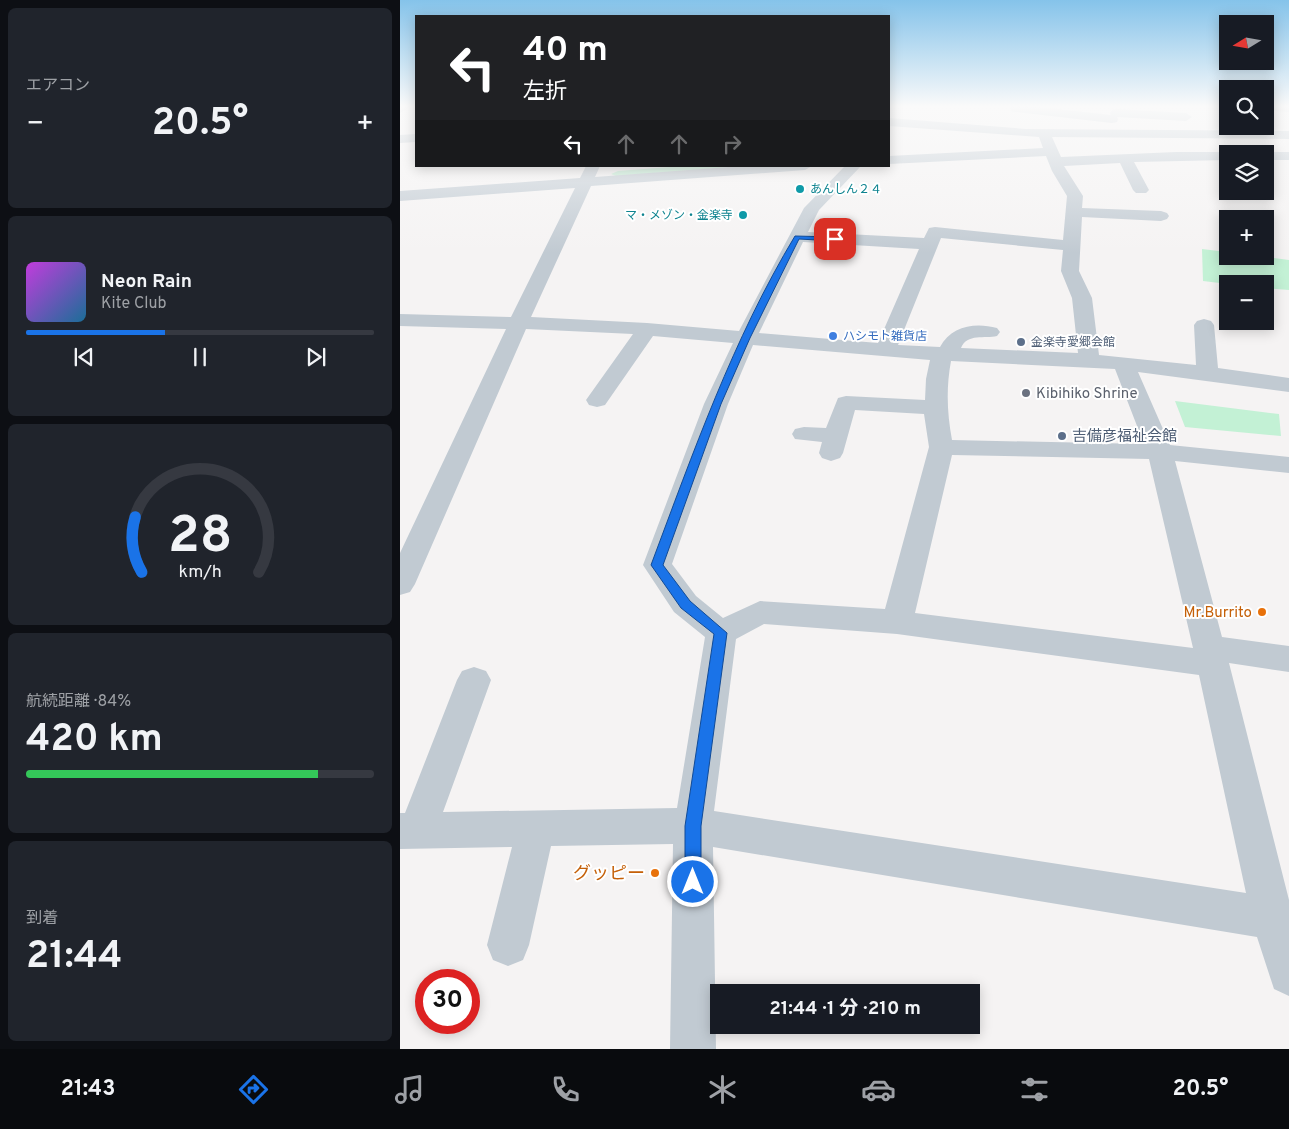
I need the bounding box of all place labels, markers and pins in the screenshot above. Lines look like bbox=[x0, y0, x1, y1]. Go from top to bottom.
place label: あんしん２４ bbox=[810, 182, 882, 198]
marker: あんしん２４ bbox=[794, 183, 806, 195]
place label: マ・メゾン・金楽寺 bbox=[625, 208, 733, 224]
marker: マ・メゾン・金楽寺 bbox=[737, 209, 749, 221]
pin bbox=[814, 218, 856, 260]
place label: ハシモト雑貨店 bbox=[843, 329, 927, 345]
marker: ハシモト雑貨店 bbox=[827, 330, 839, 342]
place label: 金楽寺愛郷会館 bbox=[1031, 335, 1115, 351]
marker: 金楽寺愛郷会館 bbox=[1015, 336, 1027, 348]
place label: Kibihiko Shrine bbox=[1036, 385, 1138, 404]
marker: Kibihiko Shrine bbox=[1020, 387, 1032, 399]
place label: 吉備彦福祉会館 bbox=[1072, 428, 1177, 447]
marker: 吉備彦福祉会館 bbox=[1056, 430, 1068, 442]
place label: Mr.Burrito bbox=[1184, 604, 1252, 623]
marker: Mr.Burrito bbox=[1256, 606, 1268, 618]
place label: グッピー bbox=[573, 863, 645, 886]
marker: グッピー bbox=[649, 867, 661, 879]

